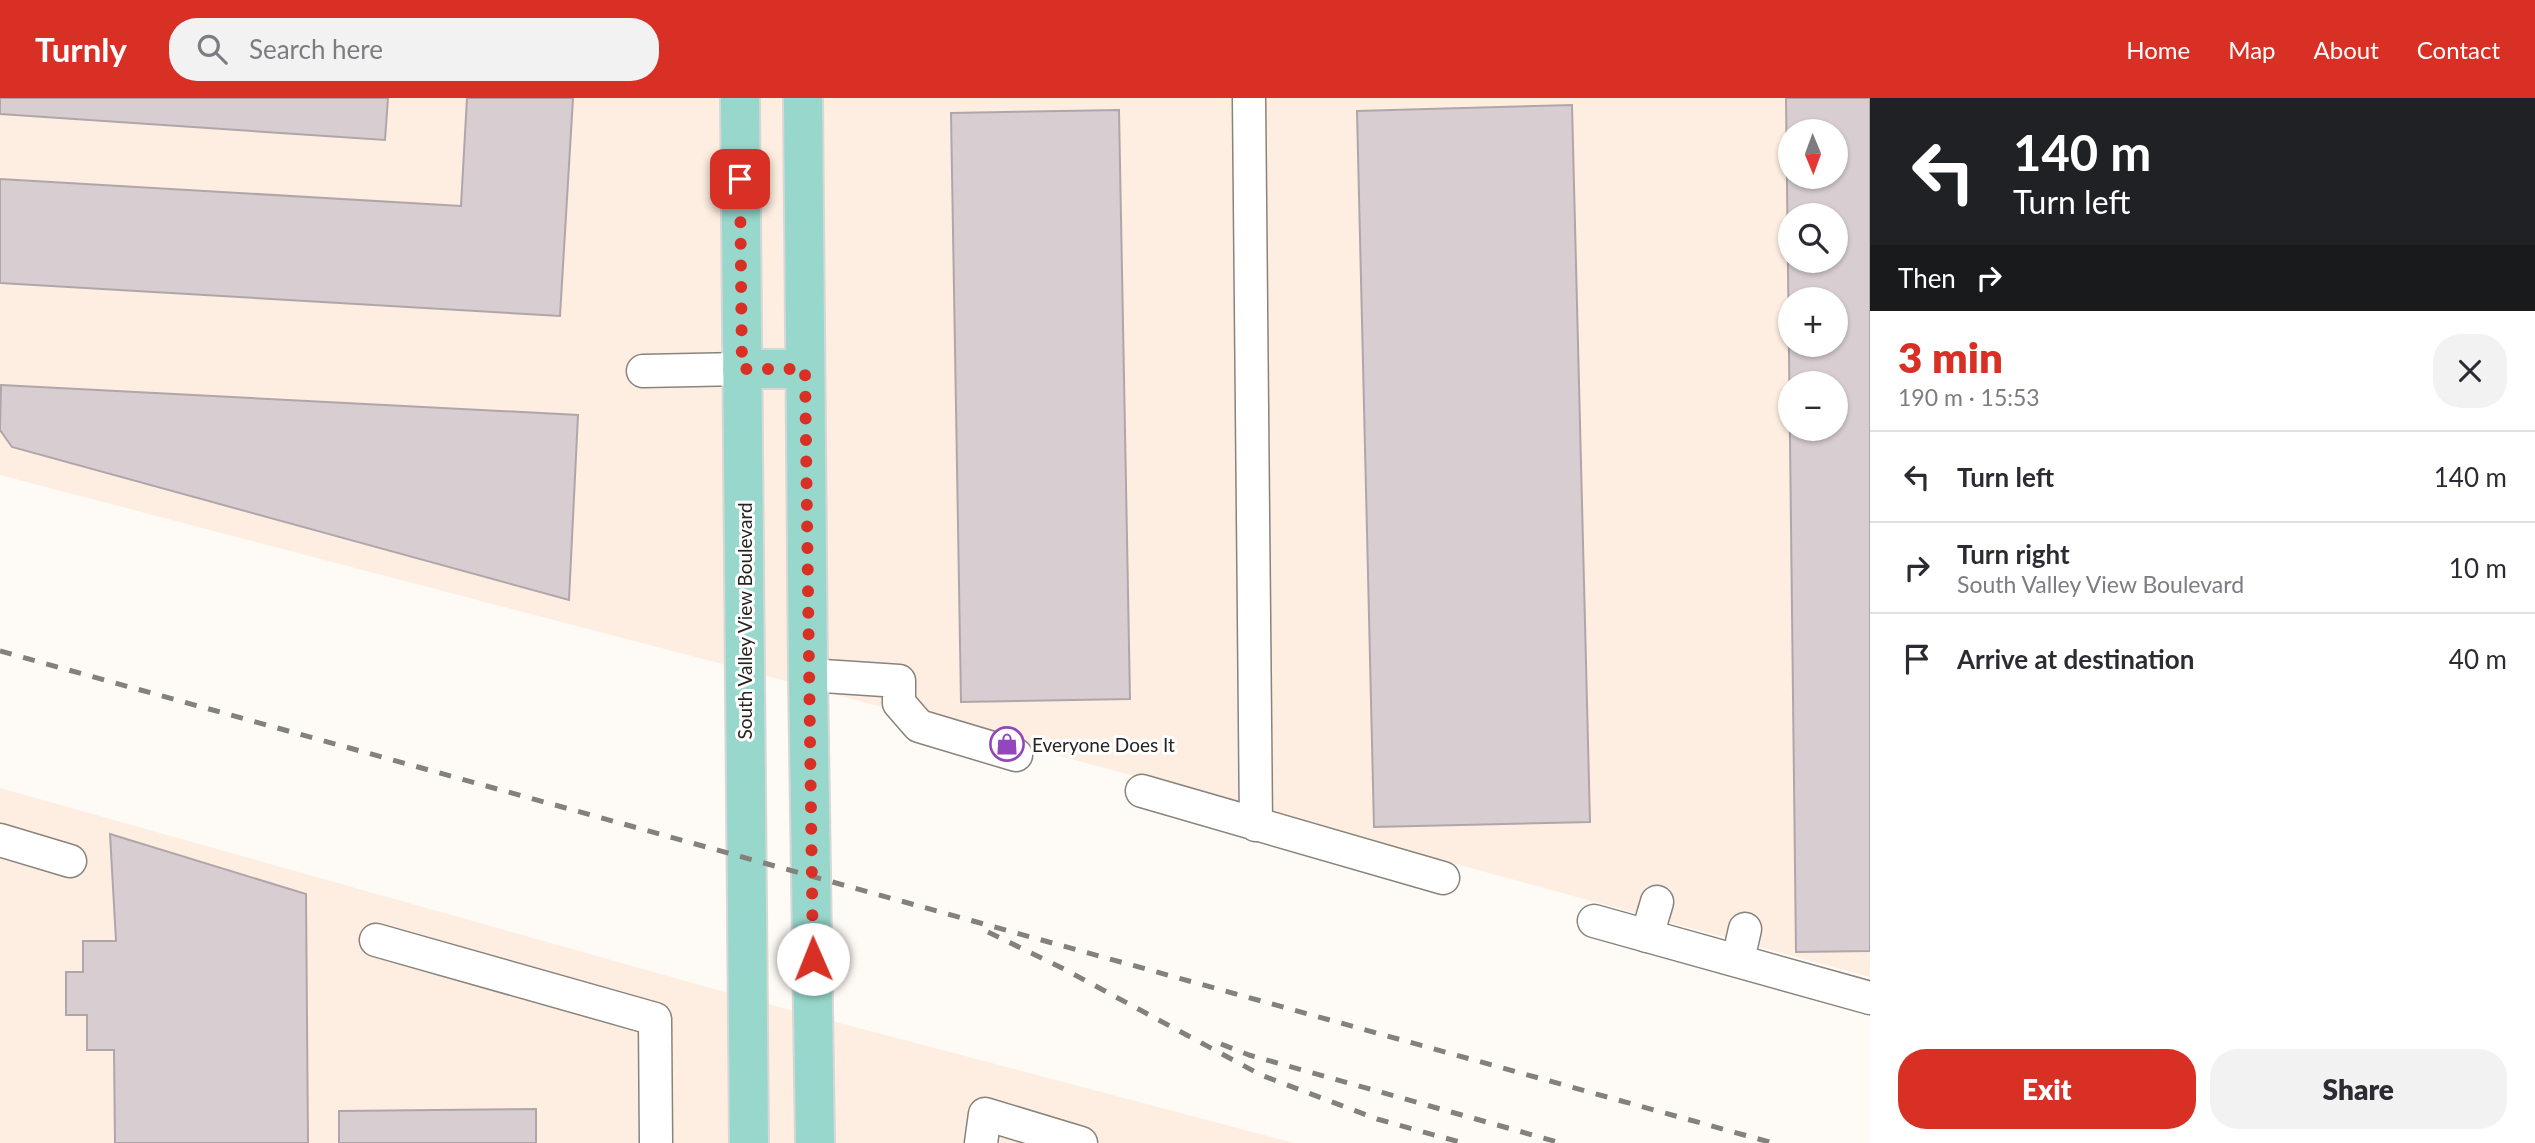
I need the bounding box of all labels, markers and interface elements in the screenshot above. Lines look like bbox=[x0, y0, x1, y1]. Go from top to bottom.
search box bbox=[169, 18, 659, 81]
text: Turnly bbox=[35, 29, 127, 69]
icon: search bbox=[193, 30, 231, 68]
text: Search here bbox=[249, 33, 383, 65]
text: Home bbox=[2126, 35, 2190, 64]
text: Map bbox=[2228, 35, 2276, 64]
text: About bbox=[2314, 35, 2379, 64]
text: Contact bbox=[2417, 35, 2500, 64]
north arrow bbox=[1778, 119, 1848, 189]
map controls bbox=[1778, 119, 1848, 441]
text: 140 m bbox=[2013, 123, 2151, 181]
icon: left bbox=[1898, 126, 1989, 217]
pin bbox=[710, 149, 770, 209]
icon: arrive bbox=[721, 160, 759, 198]
text: Turn left bbox=[2013, 182, 2130, 221]
button: search bbox=[1778, 203, 1848, 273]
icon: right bbox=[1970, 259, 2008, 297]
text: Then bbox=[1898, 262, 1956, 294]
button: + bbox=[1778, 287, 1848, 357]
text: 3 min bbox=[1898, 332, 2003, 382]
button: close bbox=[2433, 334, 2507, 408]
button: − bbox=[1778, 371, 1848, 441]
text: 190 m · 15:53 bbox=[1898, 383, 2040, 411]
icon: left bbox=[1898, 458, 1936, 496]
text: Turn left bbox=[1957, 461, 2054, 493]
text: 140 m bbox=[2434, 461, 2507, 493]
street label: South Valley View Boulevard bbox=[733, 502, 756, 740]
text: Turn right bbox=[1957, 538, 2070, 570]
icon: right bbox=[1898, 549, 1936, 587]
text: 10 m bbox=[2449, 552, 2507, 584]
text: South Valley View Boulevard bbox=[1957, 570, 2244, 598]
icon: arrive bbox=[1898, 640, 1936, 678]
text: Arrive at destination bbox=[1957, 643, 2194, 675]
text: 40 m bbox=[2449, 643, 2507, 675]
shop icon: Everyone Does It bbox=[988, 725, 1026, 763]
place label: Everyone Does It bbox=[1032, 733, 1175, 756]
position arrow bbox=[776, 922, 850, 996]
button: Exit bbox=[1898, 1049, 2196, 1129]
button: Share bbox=[2210, 1049, 2507, 1129]

